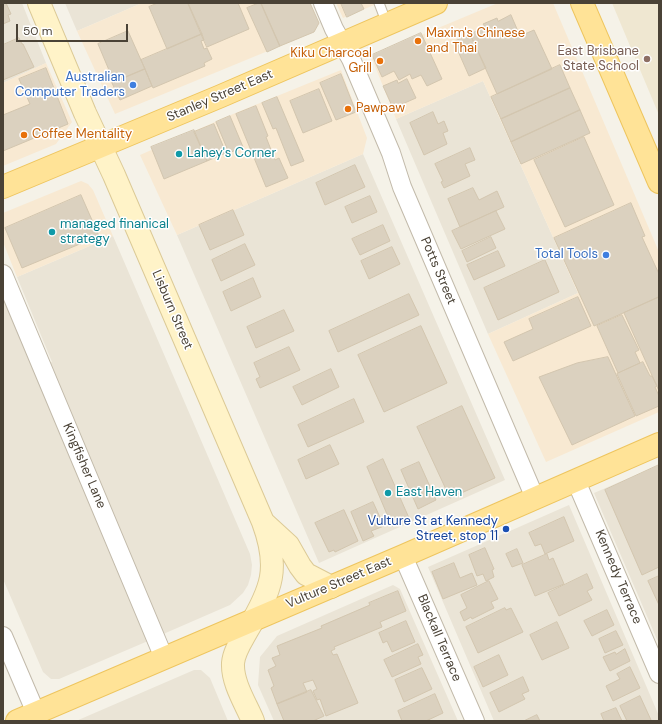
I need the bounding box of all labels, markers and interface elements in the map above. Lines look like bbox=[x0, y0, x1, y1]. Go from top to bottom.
scale bar bbox=[18, 16, 130, 42]
text: 50 m bbox=[23, 23, 52, 39]
place label: Maxim's Chinese and Thai bbox=[426, 26, 525, 57]
marker: Maxim's Chinese and Thai bbox=[413, 36, 423, 46]
place label: East Brisbane State School bbox=[557, 44, 639, 75]
place label: Kiku Charcoal Grill bbox=[290, 46, 372, 77]
marker: East Brisbane State School bbox=[642, 54, 652, 64]
marker: Kiku Charcoal Grill bbox=[375, 56, 385, 66]
street label: Stanley Street East bbox=[165, 67, 275, 125]
place label: Australian Computer Traders bbox=[15, 70, 125, 101]
marker: Australian Computer Traders bbox=[128, 80, 138, 90]
place label: Pawpaw bbox=[356, 101, 405, 117]
marker: Pawpaw bbox=[343, 104, 353, 114]
place label: Coffee Mentality bbox=[32, 127, 132, 143]
marker: Coffee Mentality bbox=[19, 130, 29, 140]
place label: Lahey's Corner bbox=[187, 146, 276, 162]
marker: Lahey's Corner bbox=[174, 149, 184, 159]
place label: managed finanical strategy bbox=[60, 217, 169, 248]
marker: managed finanical strategy bbox=[47, 227, 57, 237]
street label: Potts Street bbox=[417, 235, 459, 307]
place label: Total Tools bbox=[535, 247, 598, 263]
marker: Total Tools bbox=[601, 250, 611, 260]
street label: Lisburn Street bbox=[148, 268, 196, 352]
street label: Kingfisher Lane bbox=[59, 421, 109, 511]
place label: East Haven bbox=[396, 485, 462, 501]
marker: East Haven bbox=[383, 488, 393, 498]
place label: Vulture St at Kennedy Street, stop 11 bbox=[367, 514, 498, 545]
marker: Vulture St at Kennedy Street, stop 11 bbox=[501, 524, 511, 534]
street label: Kennedy Terrace bbox=[591, 528, 645, 626]
street label: Vulture Street East bbox=[284, 554, 394, 612]
street label: Blackall Terrace bbox=[414, 592, 464, 684]

